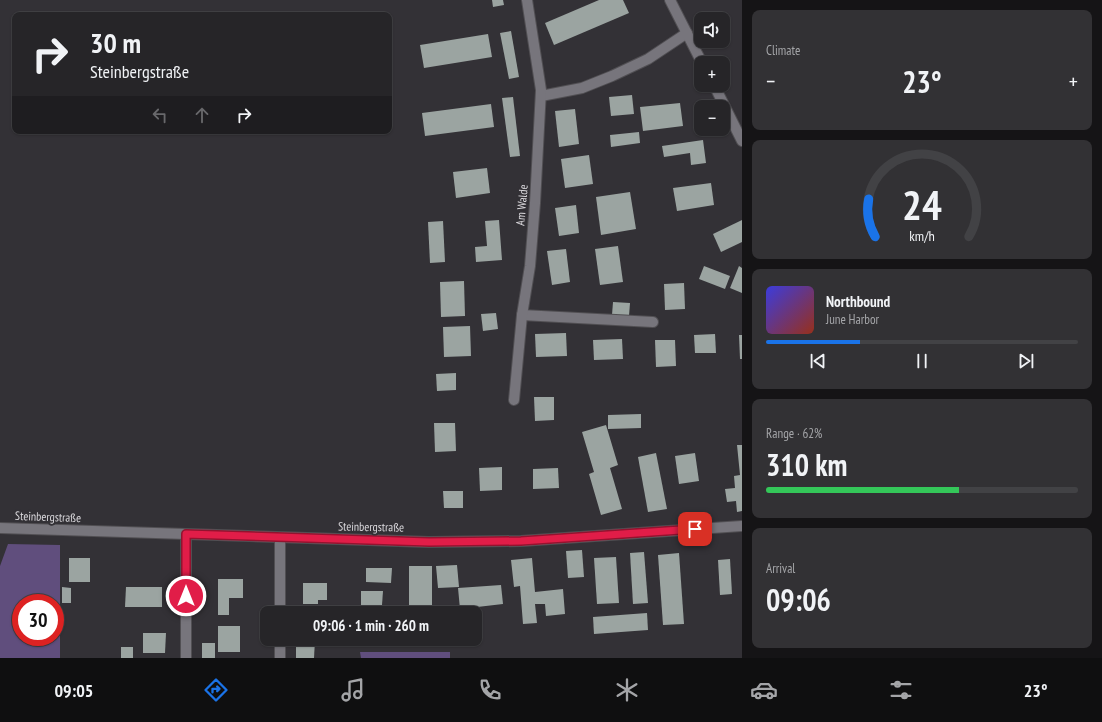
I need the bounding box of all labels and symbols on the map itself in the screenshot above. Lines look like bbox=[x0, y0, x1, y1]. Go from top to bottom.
street label: Am Walde bbox=[512, 184, 531, 226]
street label: Steinbergstraße bbox=[15, 508, 81, 525]
pin bbox=[678, 512, 712, 546]
street label: Steinbergstraße bbox=[338, 518, 404, 535]
position arrow bbox=[165, 575, 207, 617]
speed limit sign: 30 bbox=[12, 594, 64, 646]

